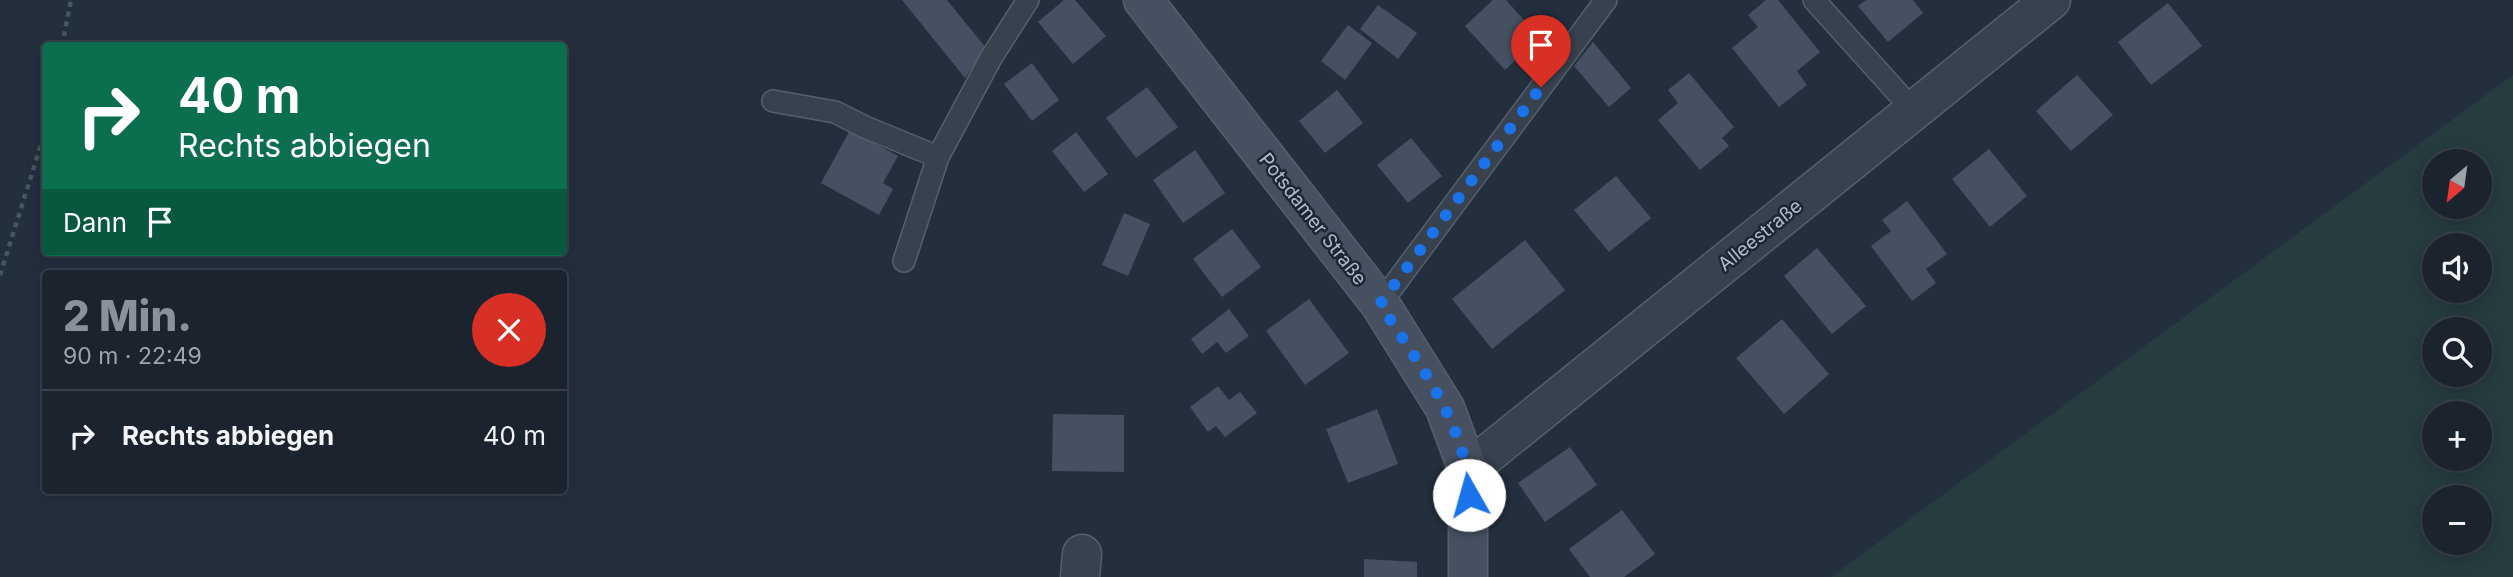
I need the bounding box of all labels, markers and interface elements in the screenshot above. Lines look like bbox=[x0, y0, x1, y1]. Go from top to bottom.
pin bbox=[1511, 15, 1571, 87]
icon: arrive bbox=[1522, 26, 1560, 64]
text: 40 m bbox=[178, 66, 301, 125]
icon: right bbox=[63, 70, 154, 161]
text: Rechts abbiegen bbox=[178, 126, 431, 165]
street label: Potsdamer Straße bbox=[1254, 148, 1372, 290]
north arrow bbox=[2422, 149, 2492, 219]
map controls bbox=[2422, 149, 2492, 555]
street label: Alleestraße bbox=[1713, 194, 1807, 276]
icon: arrive bbox=[141, 203, 179, 241]
text: Dann bbox=[63, 207, 127, 238]
button: sound bbox=[2422, 233, 2492, 303]
text: 2 Min. bbox=[63, 290, 192, 341]
button: close bbox=[472, 293, 546, 367]
button: search bbox=[2422, 317, 2492, 387]
text: 90 m · 22:49 bbox=[63, 342, 202, 370]
button: + bbox=[2422, 401, 2492, 471]
icon: right bbox=[63, 417, 101, 455]
text: Rechts abbiegen bbox=[122, 420, 334, 451]
text: 40 m bbox=[483, 420, 546, 451]
position arrow bbox=[1432, 458, 1506, 532]
button: − bbox=[2422, 485, 2492, 555]

